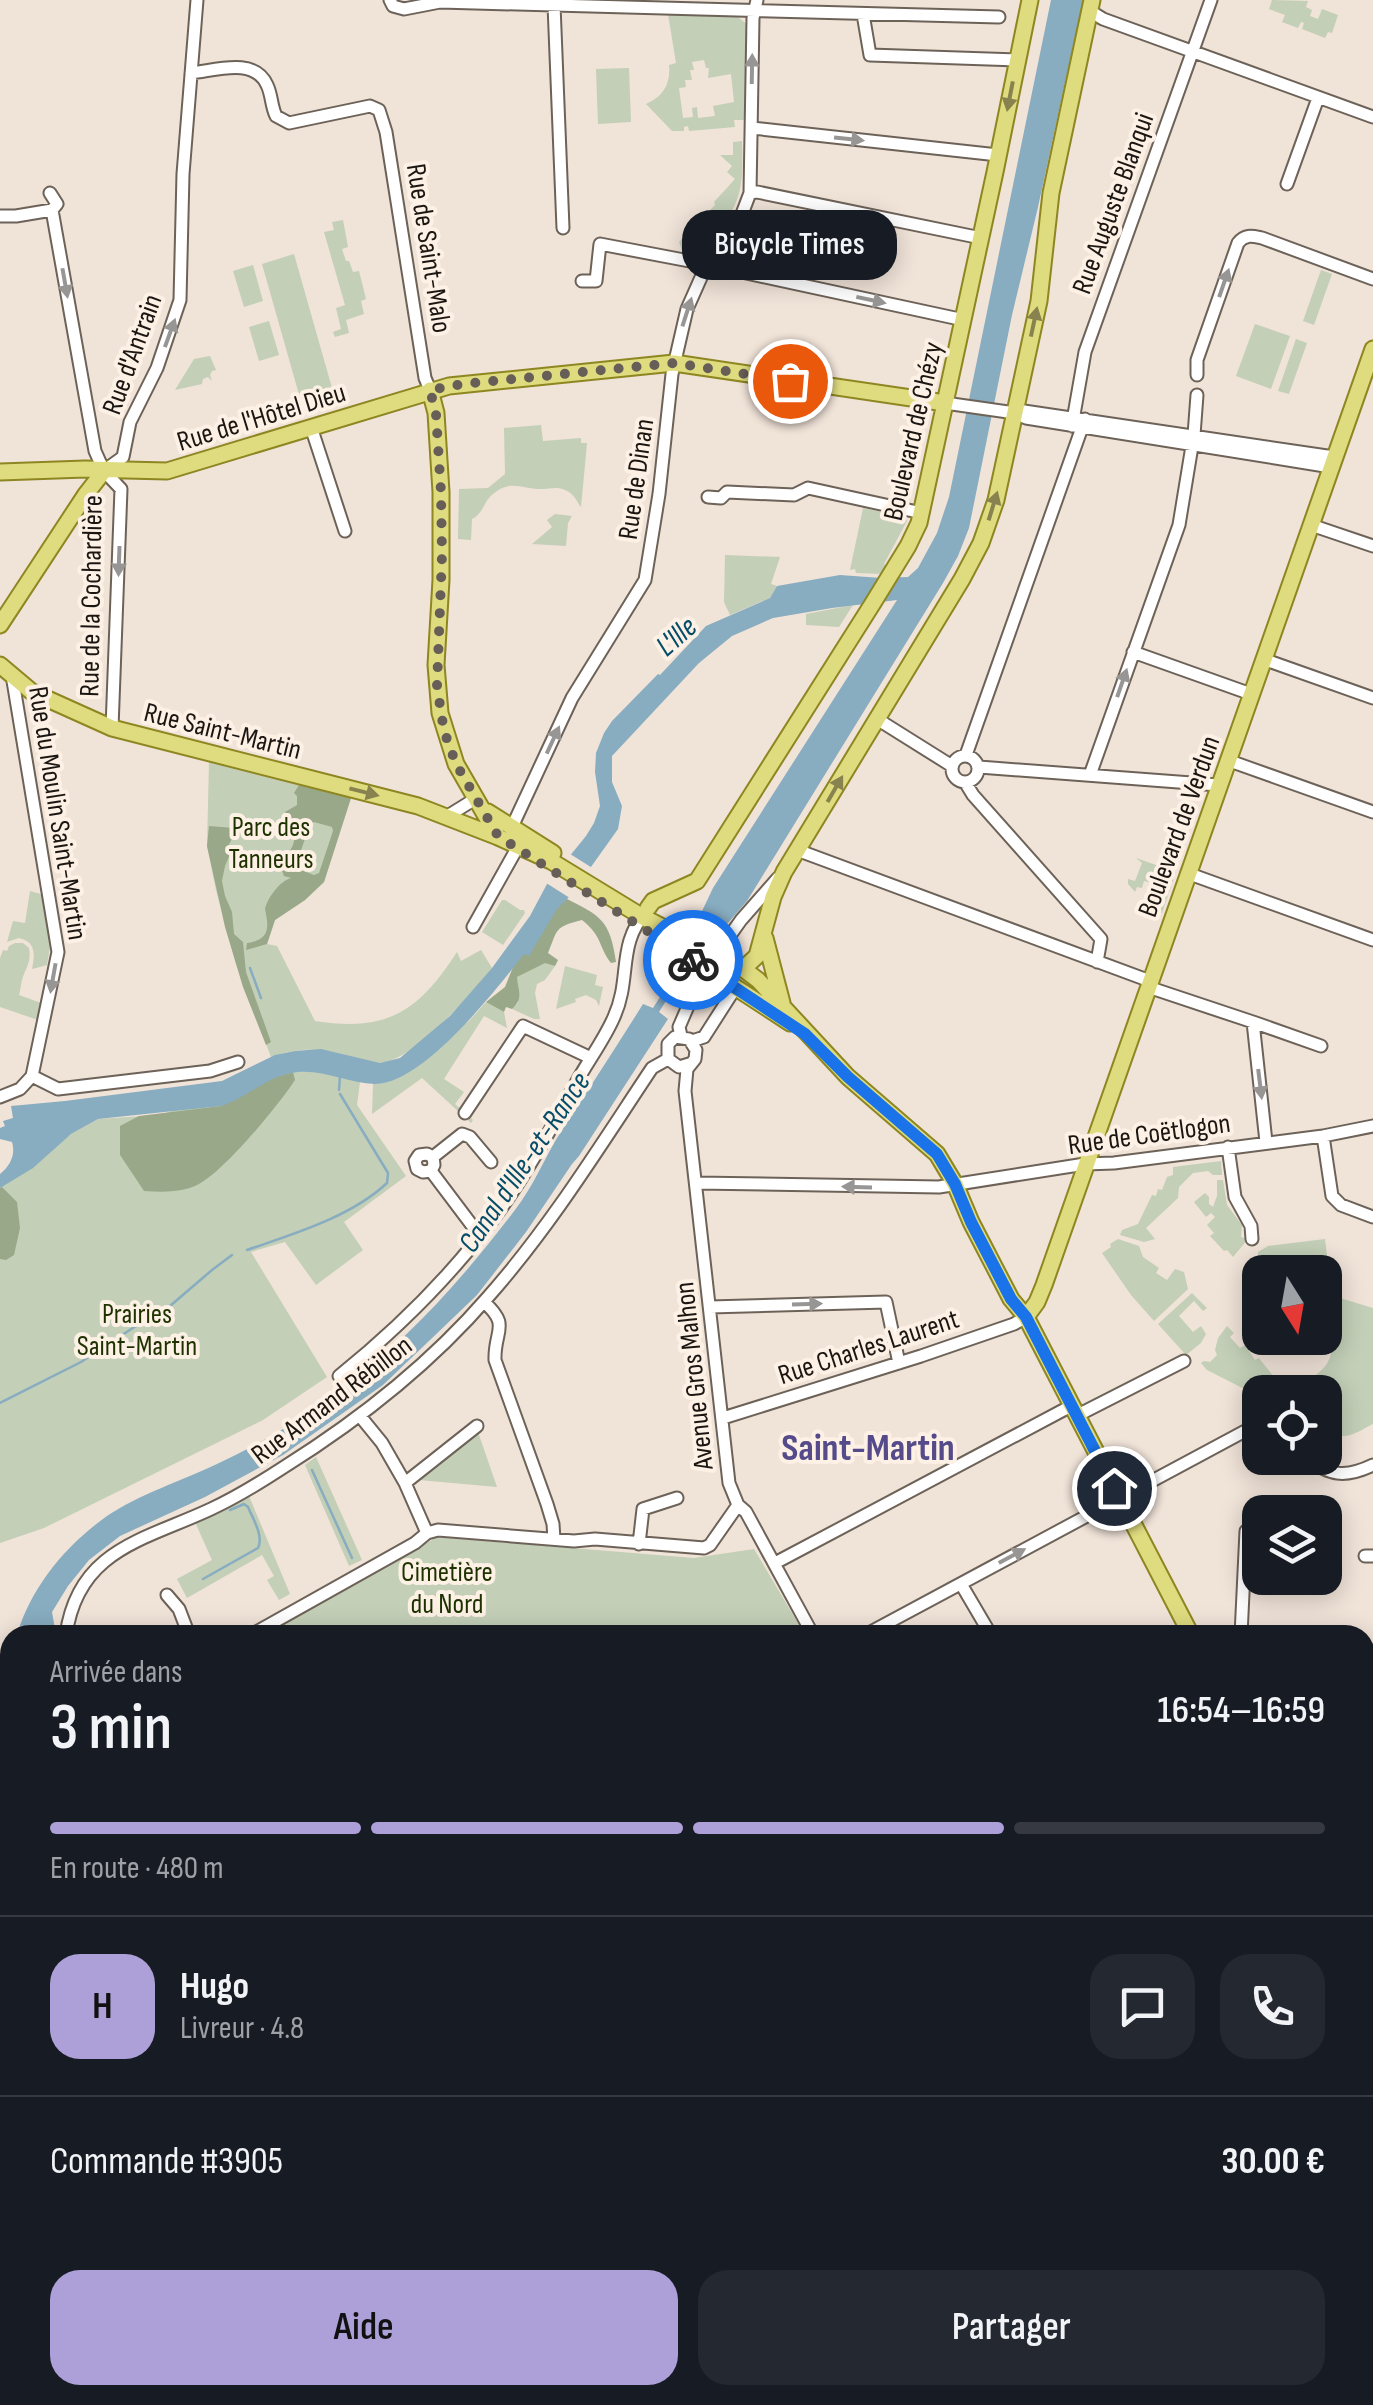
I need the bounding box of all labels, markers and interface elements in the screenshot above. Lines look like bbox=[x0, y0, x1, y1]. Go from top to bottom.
one-way arrow bbox=[745, 52, 761, 84]
one-way arrow bbox=[1002, 80, 1018, 111]
street label: Rue Auguste Blanqui bbox=[1065, 109, 1161, 298]
one-way arrow bbox=[833, 131, 865, 147]
street label: Rue de Saint-Malo bbox=[399, 161, 458, 335]
callout: Bicycle Times bbox=[682, 211, 898, 281]
text: Bicycle Times bbox=[714, 225, 865, 264]
one-way arrow bbox=[58, 267, 74, 298]
one-way arrow bbox=[1217, 267, 1232, 297]
street label: Rue d'Antrain bbox=[95, 290, 169, 419]
one-way arrow bbox=[856, 292, 887, 308]
one-way arrow bbox=[681, 297, 696, 327]
one-way arrow bbox=[1027, 306, 1042, 337]
one-way arrow bbox=[163, 317, 178, 347]
pin bbox=[748, 339, 833, 424]
street label: Boulevard de Chézy bbox=[877, 339, 950, 524]
icon: bag bbox=[763, 354, 818, 409]
street label: Rue de l'Hôtel Dieu bbox=[173, 376, 350, 459]
street label: Rue de Dinan bbox=[612, 417, 661, 542]
one-way arrow bbox=[986, 490, 1001, 521]
street label: Rue de la Cochardière bbox=[73, 495, 110, 697]
one-way arrow bbox=[110, 546, 126, 578]
water label: L'Ille bbox=[649, 609, 705, 664]
one-way arrow bbox=[1115, 667, 1130, 697]
street label: Rue du Moulin Saint-Martin bbox=[21, 684, 94, 942]
street label: Rue Saint-Martin bbox=[141, 696, 305, 767]
one-way arrow bbox=[545, 725, 561, 755]
street label: Boulevard de Verdun bbox=[1131, 731, 1227, 922]
one-way arrow bbox=[825, 775, 843, 803]
one-way arrow bbox=[349, 785, 380, 801]
park label: Parc des Tanneurs bbox=[229, 811, 313, 876]
courier bbox=[643, 910, 743, 1010]
icon: bike bbox=[666, 933, 721, 988]
one-way arrow bbox=[45, 963, 60, 995]
water label: Canal d'Ille-et-Rance bbox=[451, 1065, 599, 1260]
one-way arrow bbox=[1252, 1068, 1268, 1100]
street label: Rue de Coëtlogon bbox=[1066, 1107, 1233, 1162]
one-way arrow bbox=[841, 1178, 873, 1194]
north arrow bbox=[1242, 1255, 1342, 1355]
map controls bbox=[1242, 1255, 1342, 1595]
street label: Avenue Gros Malhon bbox=[668, 1280, 721, 1472]
one-way arrow bbox=[792, 1296, 824, 1312]
park label: Prairies Saint-Martin bbox=[77, 1298, 197, 1363]
street label: Rue Charles Laurent bbox=[774, 1303, 963, 1392]
street label: Rue Armand Rébillon bbox=[245, 1329, 419, 1471]
button: locate bbox=[1242, 1375, 1342, 1475]
district label: Saint-Martin bbox=[781, 1426, 955, 1471]
pin bbox=[1072, 1446, 1157, 1531]
icon: home bbox=[1087, 1461, 1142, 1516]
button: layers bbox=[1242, 1495, 1342, 1595]
one-way arrow bbox=[998, 1547, 1027, 1564]
park label: Cimetière du Nord bbox=[401, 1556, 493, 1621]
text: Arrivée dans bbox=[50, 1653, 182, 1692]
text: 16:54–16:59 bbox=[1158, 1688, 1325, 1733]
text: 3 min bbox=[50, 1690, 172, 1768]
text: En route · 480 m bbox=[50, 1849, 224, 1888]
button: chat bbox=[1090, 1954, 1195, 2059]
button: phone bbox=[1220, 1954, 1325, 2059]
text: Hugo bbox=[180, 1964, 249, 2009]
text: H bbox=[92, 1984, 113, 2029]
text: Livreur · 4.8 bbox=[180, 2009, 304, 2048]
text: Commande #3905 bbox=[50, 2139, 283, 2184]
text: 30.00 € bbox=[1221, 2139, 1325, 2184]
button: Aide bbox=[50, 2270, 678, 2385]
button: Partager bbox=[698, 2270, 1325, 2385]

